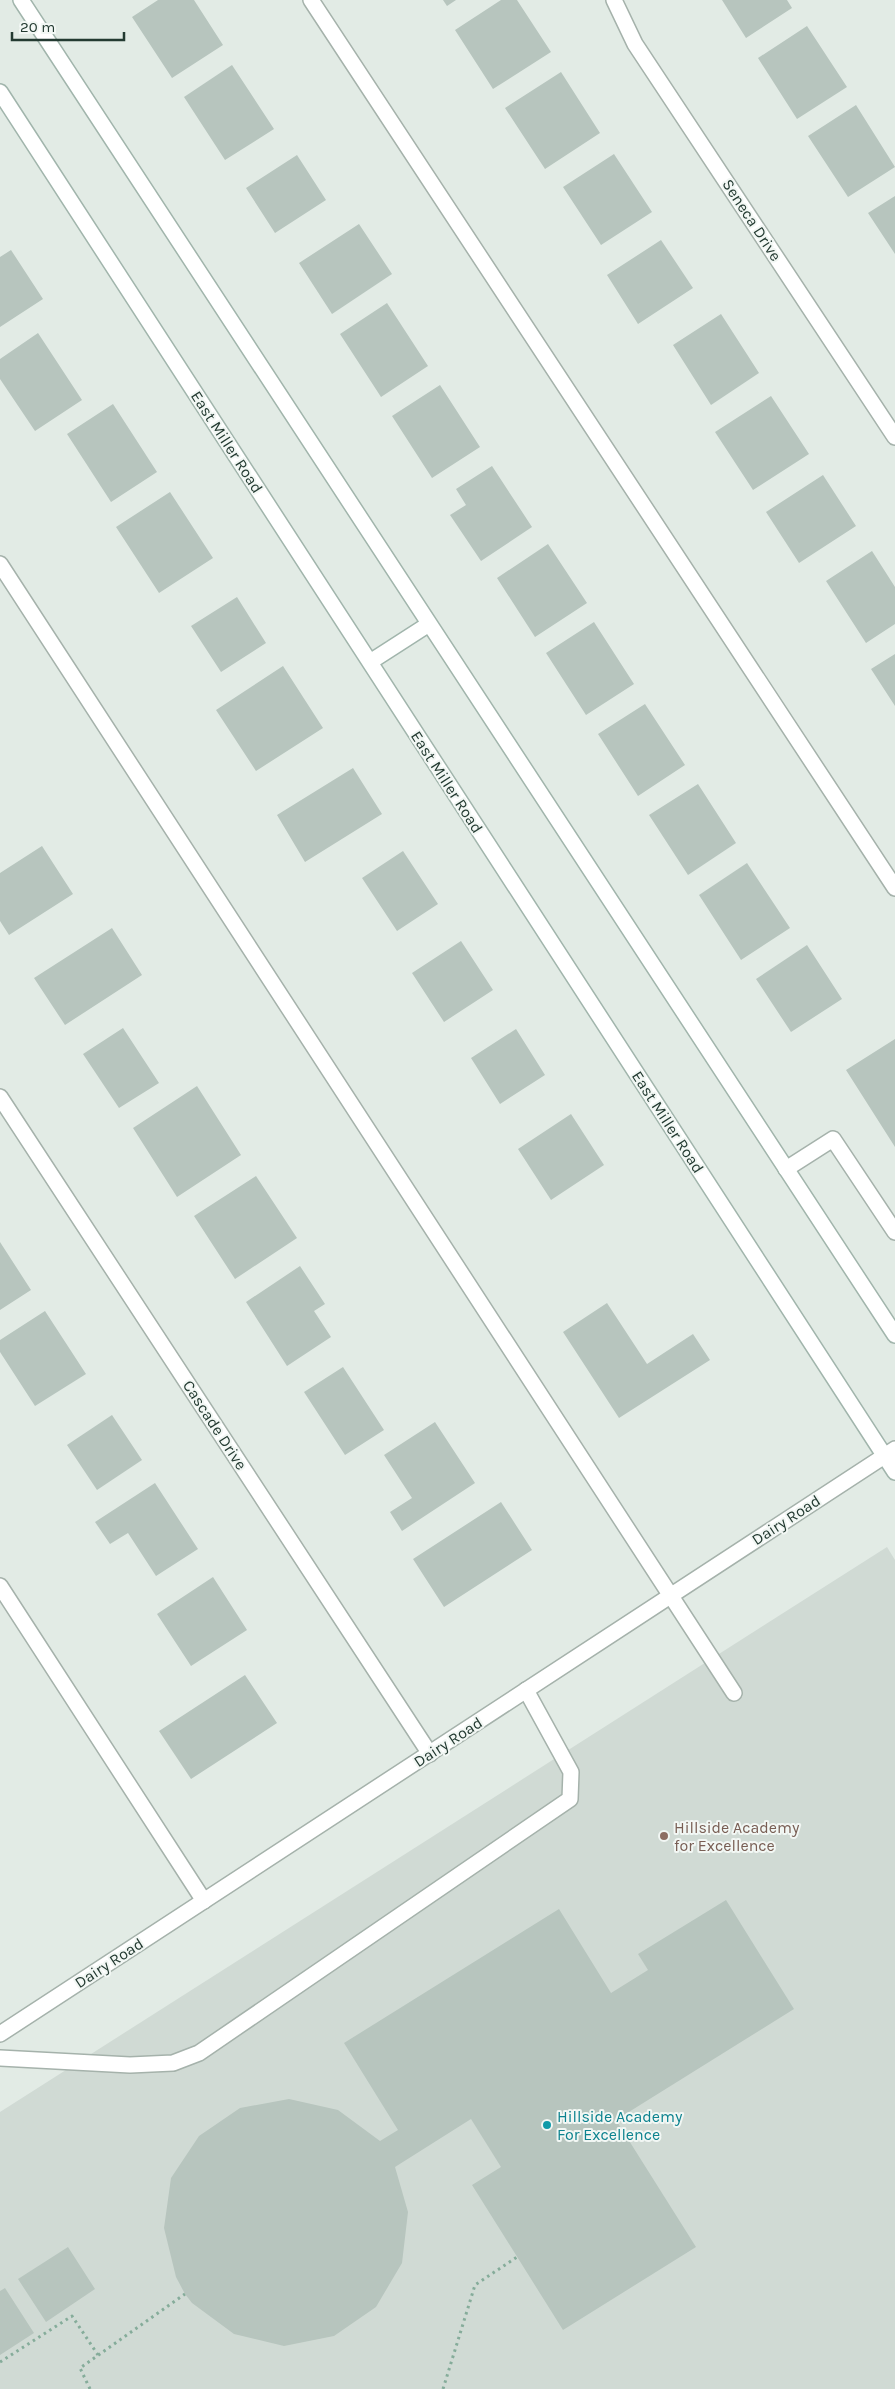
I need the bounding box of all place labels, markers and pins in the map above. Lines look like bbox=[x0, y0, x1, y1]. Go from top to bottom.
place label: Hillside Academy for Excellence bbox=[674, 1818, 800, 1855]
marker: Hillside Academy for Excellence bbox=[658, 1830, 670, 1842]
place label: Hillside Academy For Excellence bbox=[557, 2107, 683, 2144]
marker: Hillside Academy For Excellence bbox=[541, 2119, 553, 2131]

